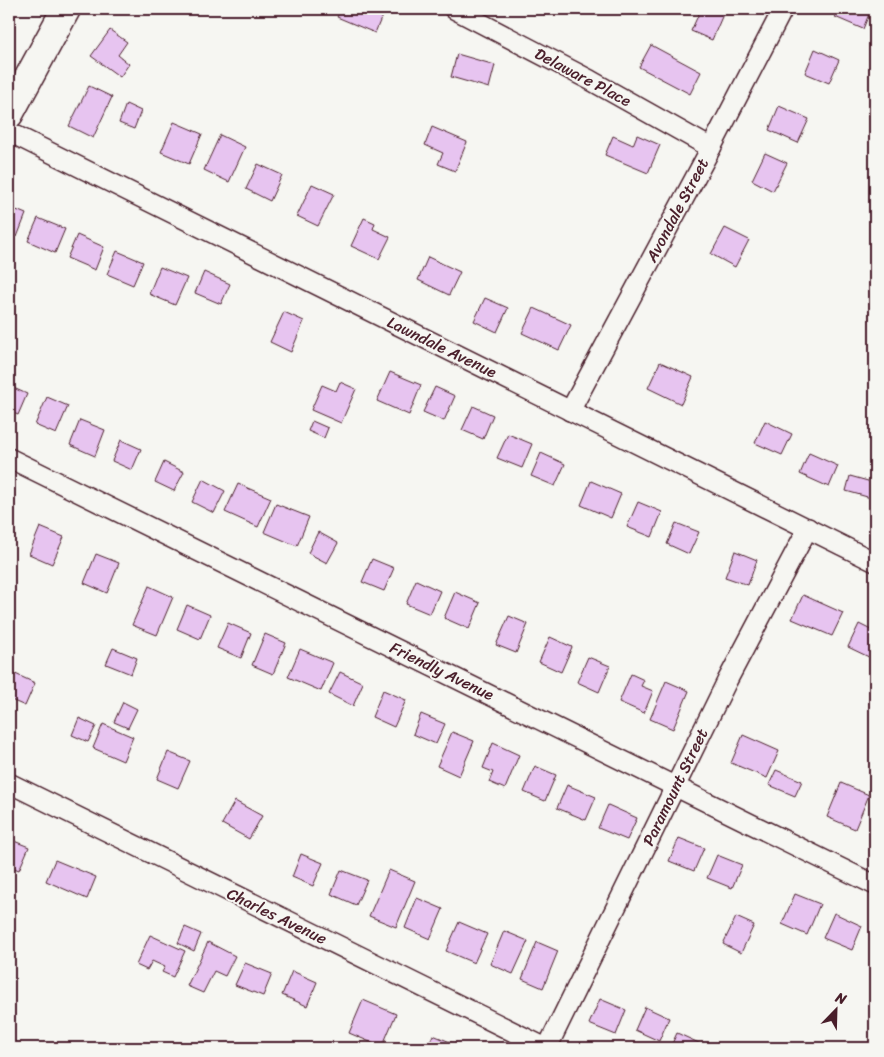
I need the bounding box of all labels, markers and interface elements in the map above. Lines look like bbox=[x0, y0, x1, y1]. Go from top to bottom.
street label: Delaware Place bbox=[529, 39, 637, 115]
street label: Avondale Street bbox=[637, 153, 717, 268]
street label: Lawndale Avenue bbox=[382, 308, 502, 386]
street label: Friendly Avenue bbox=[385, 633, 499, 709]
street label: Paramount Street bbox=[634, 723, 716, 851]
street label: Charles Avenue bbox=[222, 879, 332, 953]
north arrow bbox=[812, 984, 862, 1034]
text: N bbox=[831, 985, 851, 1012]

